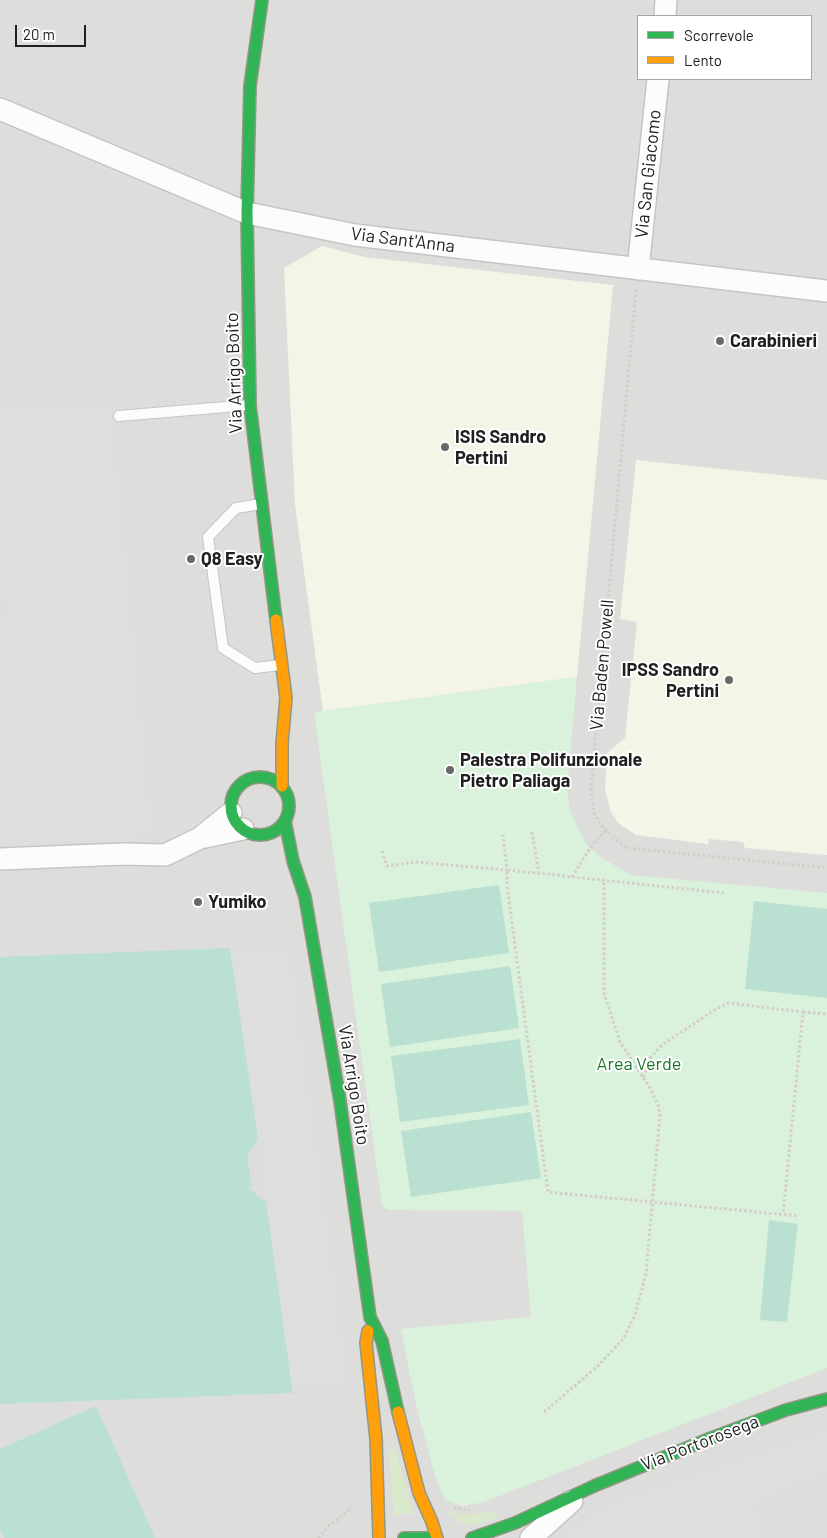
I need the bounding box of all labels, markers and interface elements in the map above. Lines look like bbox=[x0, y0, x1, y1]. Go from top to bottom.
scale bar bbox=[18, 15, 89, 47]
legend bbox=[637, 15, 812, 80]
text: 20 m bbox=[23, 25, 55, 43]
text: Scorrevole bbox=[684, 26, 754, 44]
text: Lento bbox=[684, 51, 722, 69]
street label: Via San Giacomo bbox=[630, 108, 666, 240]
street label: Via Sant'Anna bbox=[350, 223, 456, 257]
street label: Via Arrigo Boito bbox=[221, 312, 247, 434]
place label: Carabinieri bbox=[730, 330, 817, 352]
marker: Carabinieri bbox=[714, 335, 726, 347]
place label: ISIS Sandro Pertini bbox=[455, 426, 546, 468]
marker: ISIS Sandro Pertini bbox=[439, 441, 451, 453]
place label: Q8 Easy bbox=[201, 548, 262, 570]
marker: Q8 Easy bbox=[185, 553, 197, 565]
street label: Via Baden Powell bbox=[586, 599, 618, 731]
place label: IPSS Sandro Pertini bbox=[622, 659, 719, 702]
marker: IPSS Sandro Pertini bbox=[723, 674, 735, 686]
place label: Palestra Polifunzionale Pietro Paliaga bbox=[460, 749, 642, 792]
marker: Palestra Polifunzionale Pietro Paliaga bbox=[444, 764, 456, 776]
place label: Yumiko bbox=[208, 891, 267, 913]
marker: Yumiko bbox=[192, 896, 204, 908]
street label: Via Arrigo Boito bbox=[334, 1023, 374, 1147]
park label: Area Verde bbox=[597, 1053, 681, 1075]
street label: Via Portorosega bbox=[638, 1411, 762, 1475]

